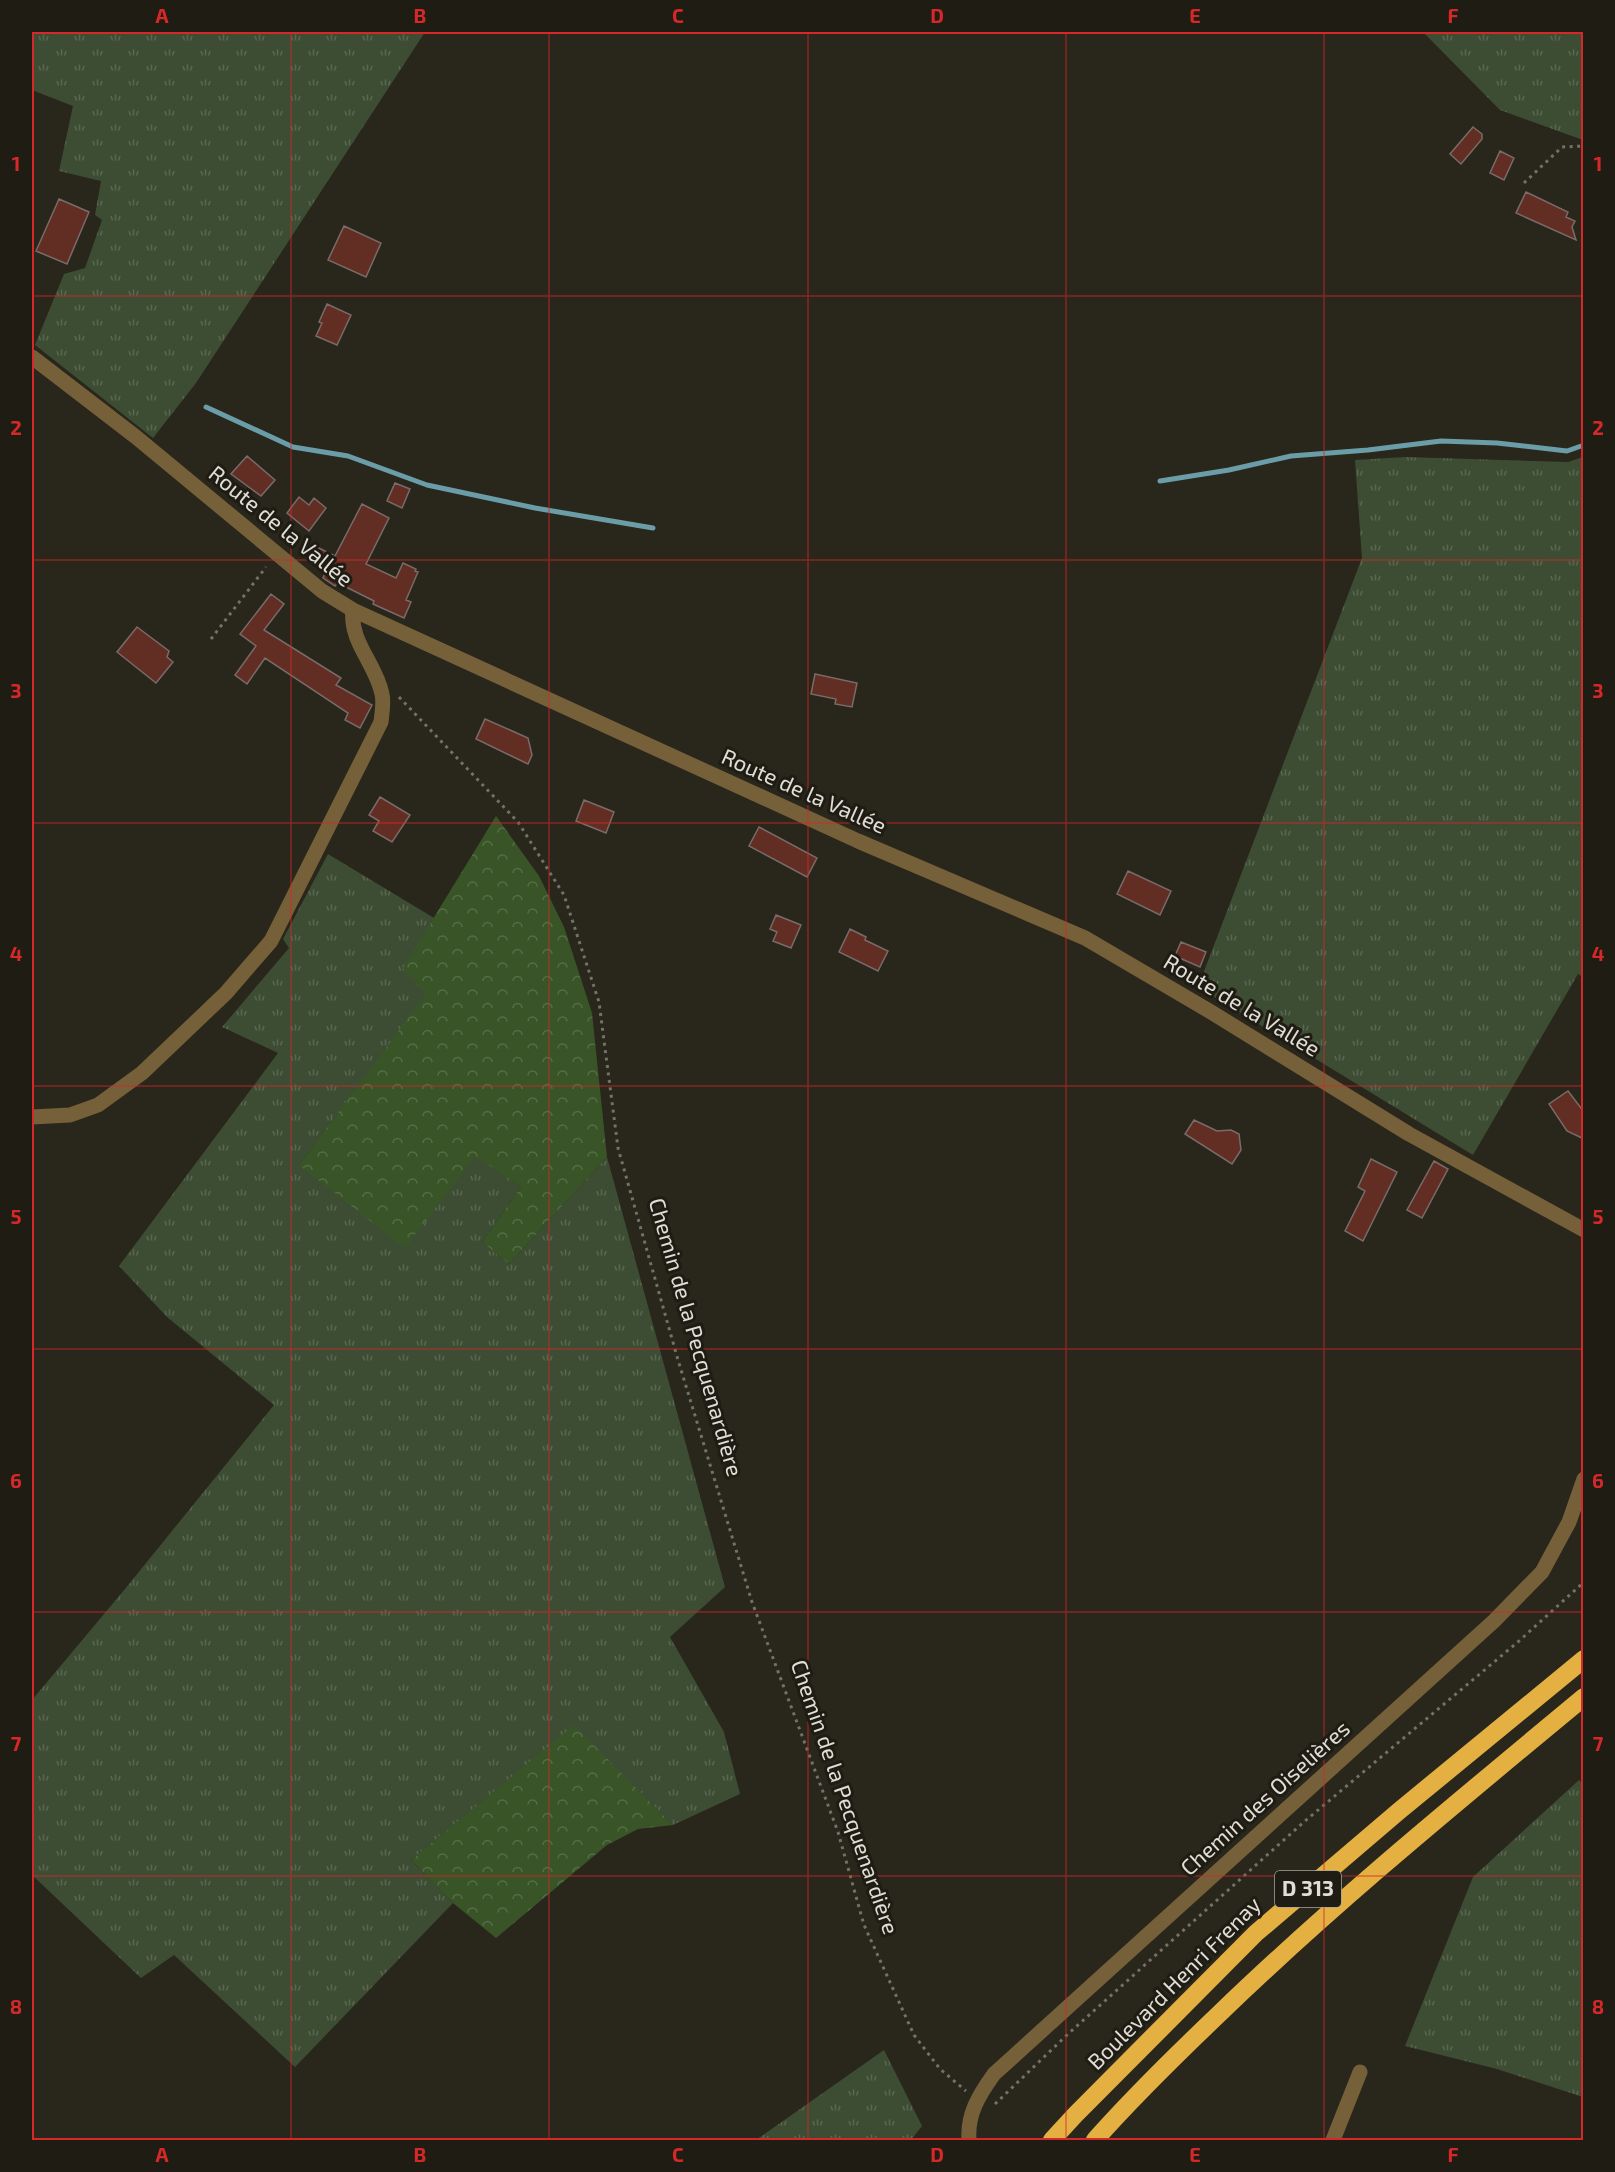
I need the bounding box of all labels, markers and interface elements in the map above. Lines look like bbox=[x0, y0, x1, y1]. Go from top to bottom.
text: A bbox=[155, 3, 169, 27]
text: B bbox=[414, 3, 426, 27]
text: C bbox=[672, 3, 684, 27]
text: D bbox=[930, 3, 944, 27]
text: E bbox=[1189, 3, 1201, 27]
text: F bbox=[1447, 3, 1459, 27]
text: 1 bbox=[12, 151, 20, 175]
text: 1 bbox=[1594, 151, 1602, 175]
text: 2 bbox=[10, 415, 22, 439]
text: 2 bbox=[1592, 415, 1604, 439]
street label: Route de la Vallée bbox=[204, 459, 359, 591]
text: 3 bbox=[10, 678, 22, 702]
text: 3 bbox=[1592, 678, 1604, 702]
street label: Route de la Vallée bbox=[718, 742, 891, 838]
text: 4 bbox=[10, 941, 23, 965]
text: 4 bbox=[1592, 941, 1605, 965]
street label: Route de la Vallée bbox=[1160, 947, 1325, 1061]
street label: Chemin de la Pecquenardière bbox=[645, 1195, 749, 1479]
text: 5 bbox=[10, 1204, 22, 1228]
text: 5 bbox=[1592, 1204, 1604, 1228]
text: 6 bbox=[10, 1468, 22, 1492]
text: 6 bbox=[1592, 1468, 1604, 1492]
street label: Chemin de la Pecquenardière bbox=[787, 1656, 905, 1937]
street label: Chemin des Oiselières bbox=[1174, 1714, 1354, 1880]
text: 7 bbox=[11, 1731, 22, 1755]
text: 7 bbox=[1593, 1731, 1604, 1755]
road number: D 313 bbox=[1275, 1871, 1341, 1907]
street label: Boulevard Henri Frenay bbox=[1082, 1890, 1265, 2074]
text: 8 bbox=[10, 1994, 22, 2018]
text: 8 bbox=[1592, 1994, 1604, 2018]
text: A bbox=[155, 2142, 169, 2166]
text: B bbox=[414, 2142, 426, 2166]
text: C bbox=[672, 2142, 684, 2166]
text: D bbox=[930, 2142, 944, 2166]
text: E bbox=[1189, 2142, 1201, 2166]
text: F bbox=[1447, 2142, 1459, 2166]

